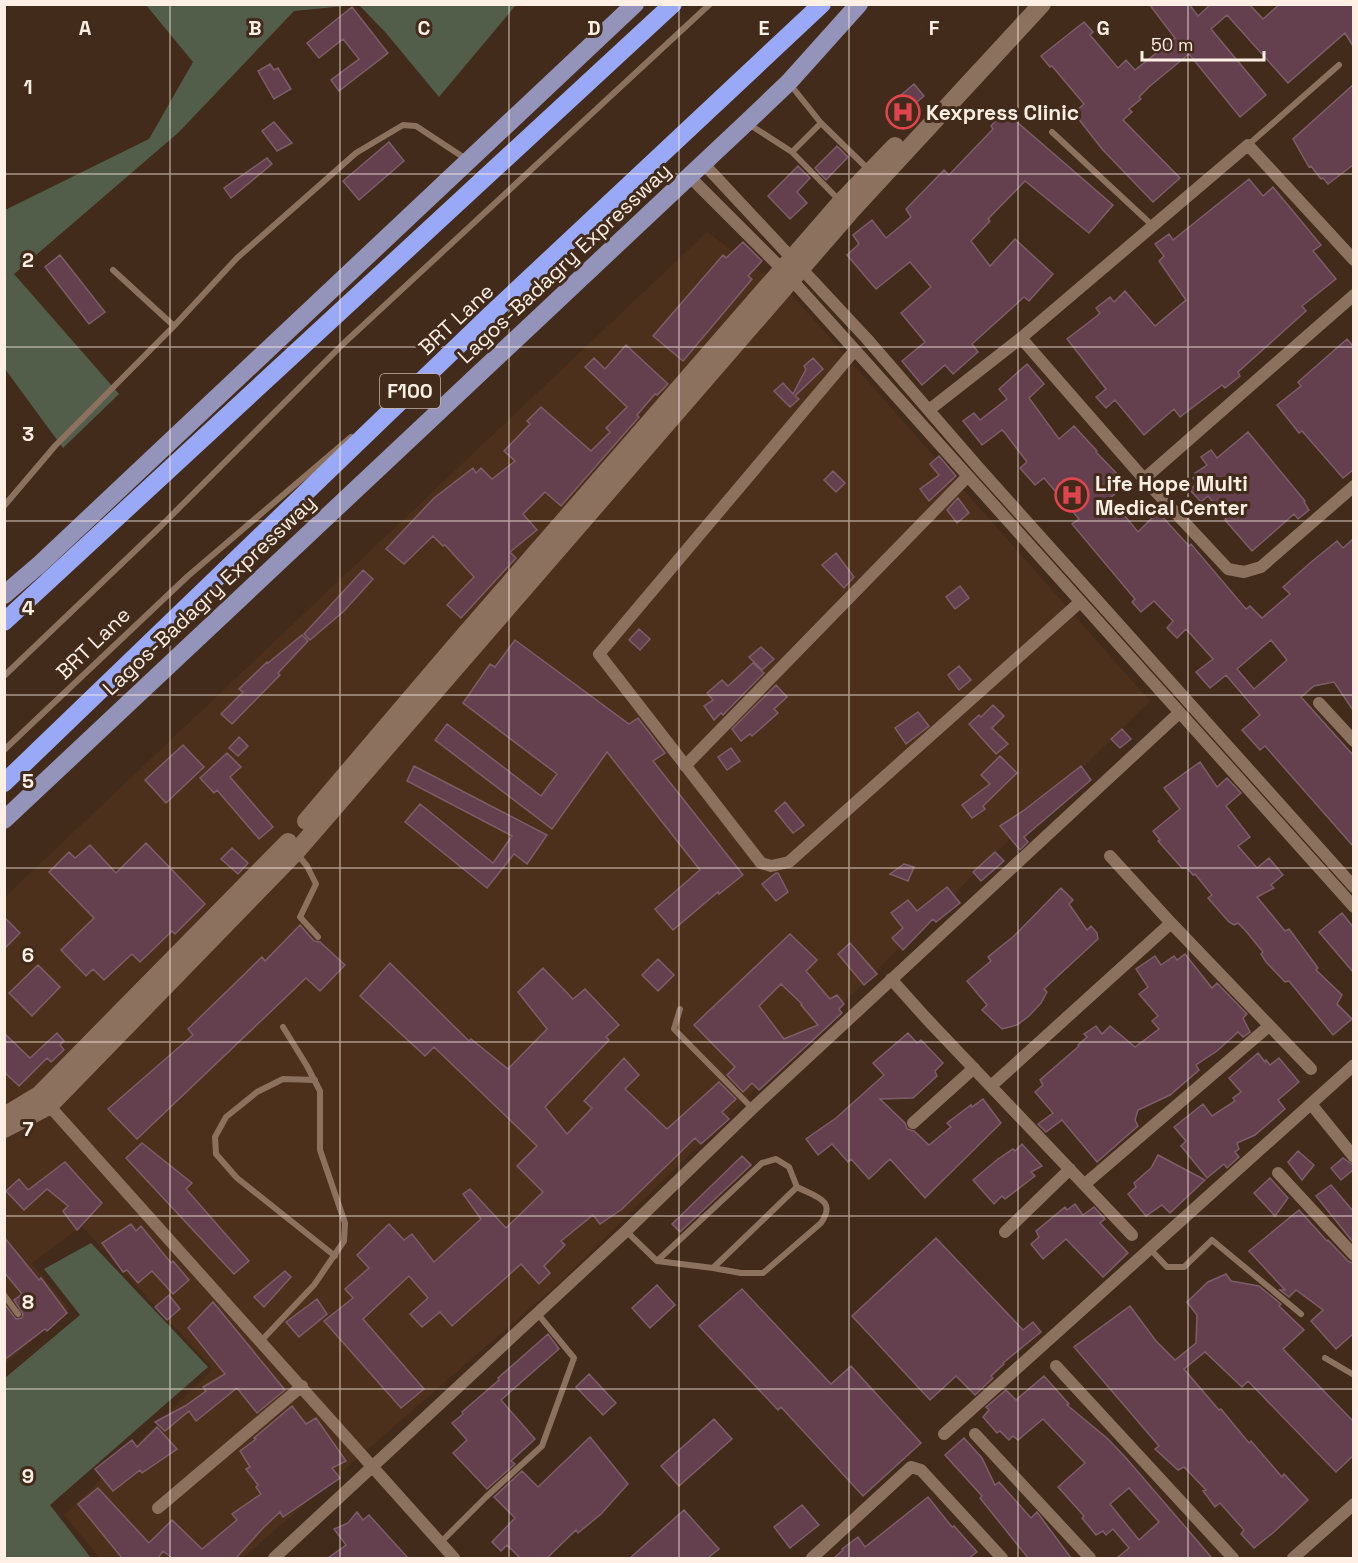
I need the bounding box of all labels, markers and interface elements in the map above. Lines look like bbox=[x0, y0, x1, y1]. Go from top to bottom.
text: A bbox=[79, 15, 92, 41]
text: B bbox=[248, 15, 262, 41]
text: C bbox=[418, 15, 431, 41]
text: D bbox=[587, 15, 601, 41]
text: E bbox=[758, 15, 770, 41]
text: F bbox=[929, 15, 940, 41]
text: G bbox=[1096, 15, 1110, 41]
scale bar bbox=[1142, 24, 1264, 62]
text: 50 m bbox=[1151, 33, 1193, 56]
text: 1 bbox=[23, 74, 33, 100]
hospital icon: Kexpress Clinic bbox=[885, 94, 921, 130]
place label: Kexpress Clinic bbox=[926, 99, 1079, 126]
street label: Lagos-Badagry Expressway bbox=[452, 157, 676, 369]
text: 2 bbox=[22, 247, 34, 273]
street label: BRT Lane bbox=[413, 277, 499, 361]
road number: F100 bbox=[380, 374, 440, 408]
text: 3 bbox=[22, 421, 34, 447]
place label: Life Hope Multi Medical Center bbox=[1095, 470, 1248, 521]
hospital icon: Life Hope Multi Medical Center bbox=[1054, 477, 1090, 513]
street label: Lagos-Badagry Expressway bbox=[97, 489, 321, 701]
text: 4 bbox=[22, 595, 35, 621]
street label: BRT Lane bbox=[50, 601, 136, 685]
text: 5 bbox=[22, 768, 34, 794]
text: 6 bbox=[22, 942, 34, 968]
text: 7 bbox=[22, 1116, 34, 1142]
text: 8 bbox=[22, 1289, 34, 1315]
text: 9 bbox=[22, 1463, 34, 1489]

